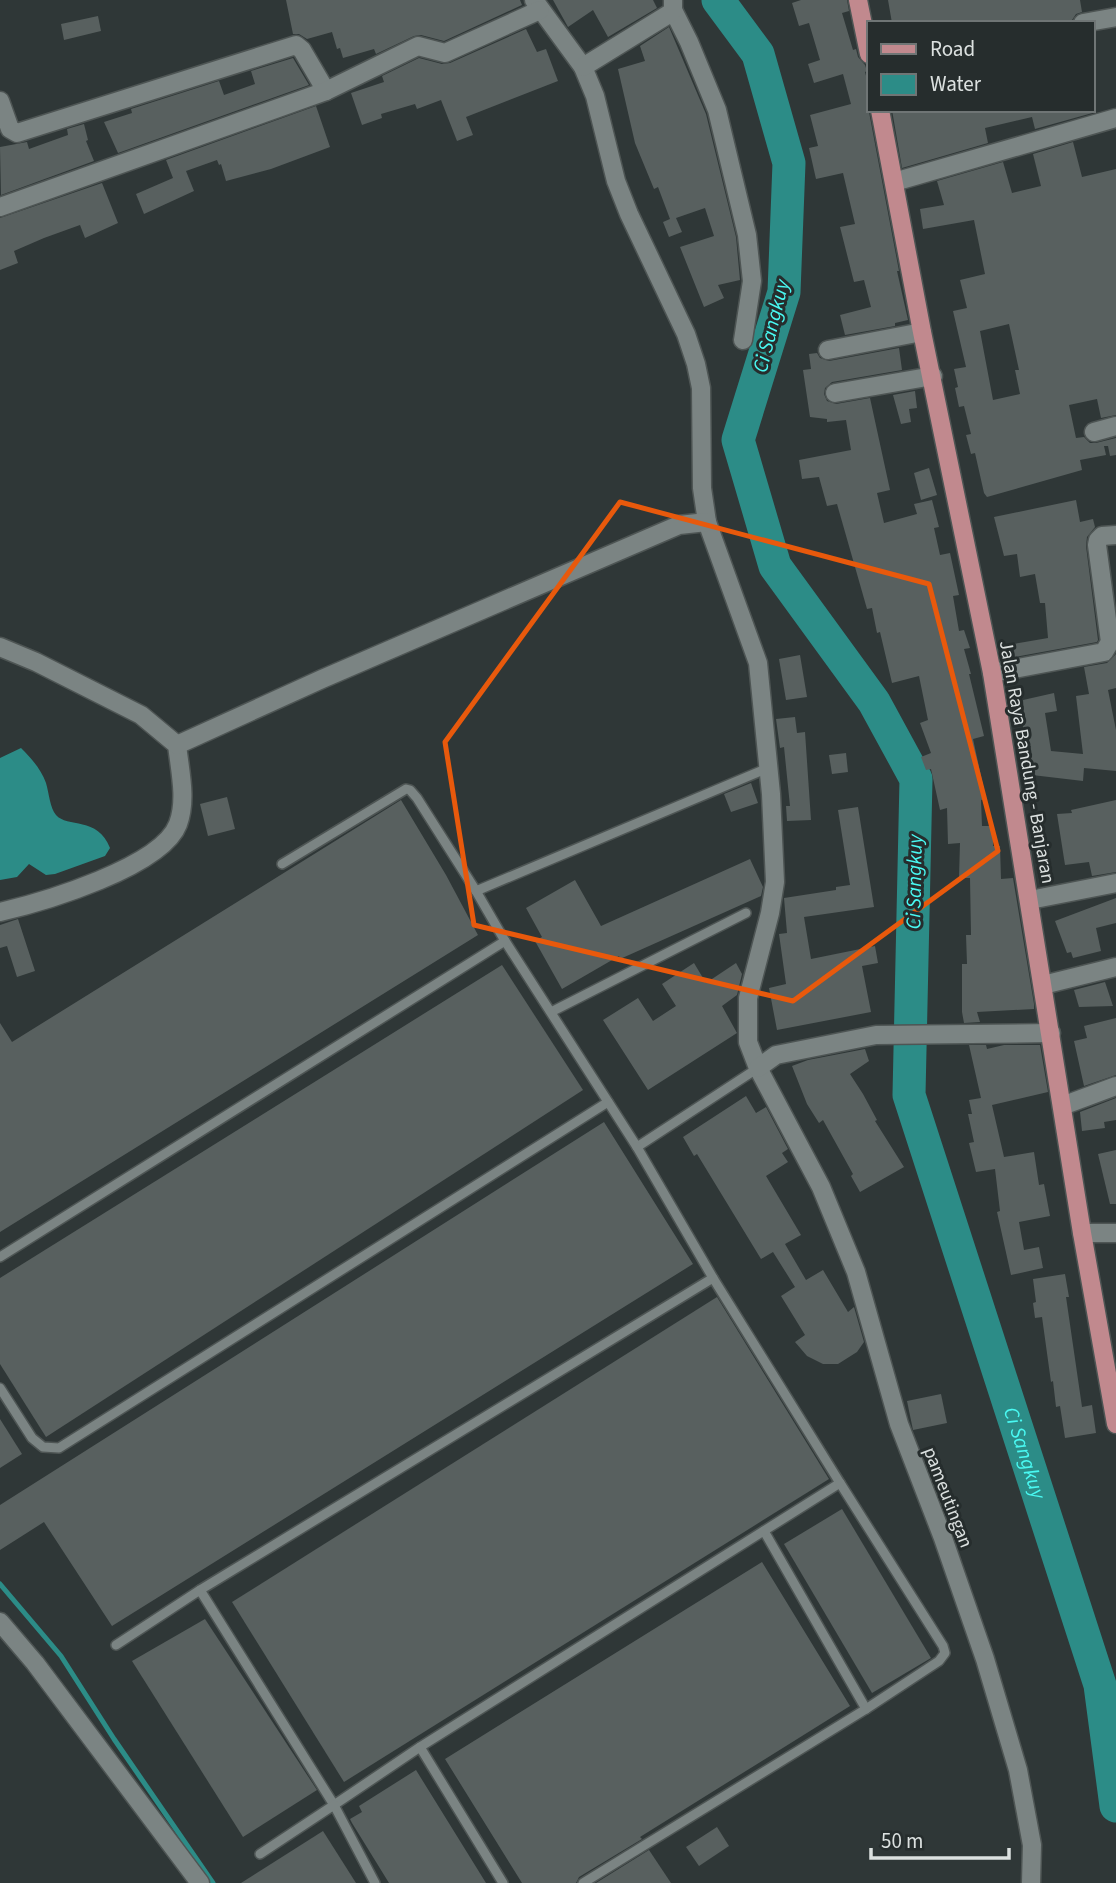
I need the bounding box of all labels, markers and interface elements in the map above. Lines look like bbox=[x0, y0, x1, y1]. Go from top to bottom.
legend bbox=[867, 21, 1095, 112]
text: Road bbox=[930, 34, 975, 64]
text: Water bbox=[930, 69, 982, 99]
water label: Ci Sangkuy bbox=[745, 275, 797, 376]
street label: Jalan Raya Bandung - Banjaran bbox=[992, 639, 1061, 886]
water label: Ci Sangkuy bbox=[898, 833, 930, 930]
water label: Ci Sangkuy bbox=[996, 1403, 1054, 1504]
street label: pameutingan bbox=[916, 1443, 979, 1552]
scale bar bbox=[871, 1816, 1009, 1860]
text: 50 m bbox=[881, 1826, 923, 1856]

